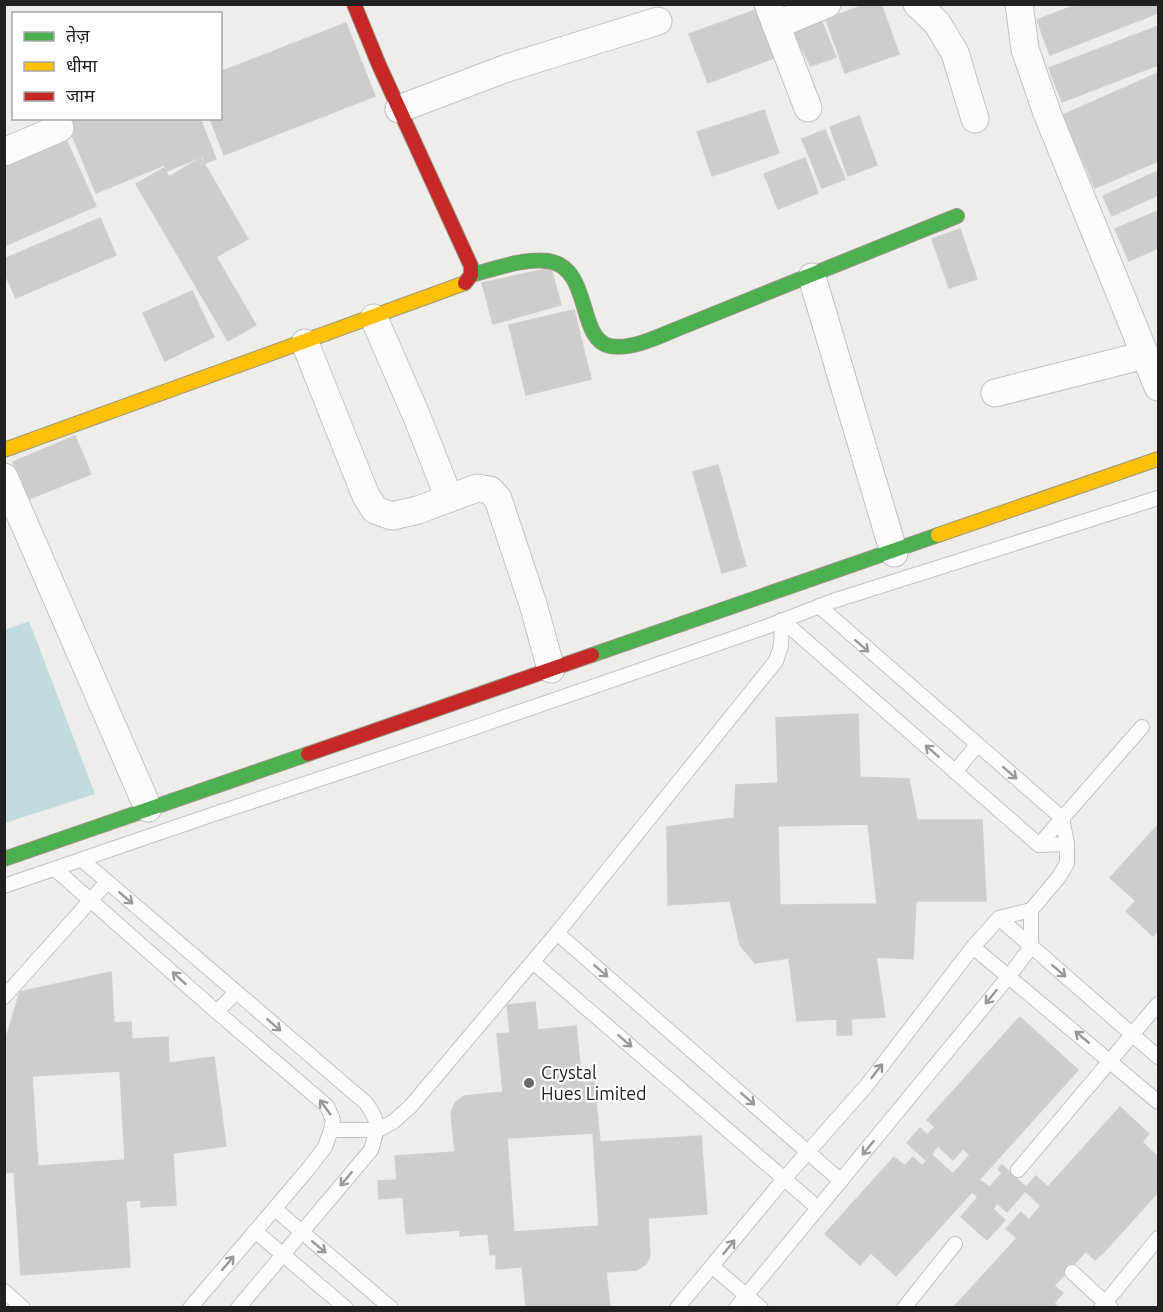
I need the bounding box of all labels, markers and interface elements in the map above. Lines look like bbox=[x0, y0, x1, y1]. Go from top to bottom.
legend bbox=[12, 12, 222, 120]
text: तेज़ bbox=[66, 25, 90, 45]
text: धीमा bbox=[66, 55, 97, 75]
text: जाम bbox=[66, 85, 96, 105]
one-way arrow bbox=[854, 639, 869, 653]
one-way arrow bbox=[924, 744, 939, 758]
one-way arrow bbox=[1002, 766, 1017, 780]
one-way arrow bbox=[118, 891, 133, 905]
one-way arrow bbox=[593, 964, 608, 978]
one-way arrow bbox=[1051, 964, 1066, 978]
one-way arrow bbox=[172, 971, 187, 985]
one-way arrow bbox=[985, 989, 998, 1005]
one-way arrow bbox=[266, 1018, 281, 1032]
one-way arrow bbox=[1074, 1031, 1090, 1044]
one-way arrow bbox=[617, 1034, 632, 1048]
place label: Crystal Hues Limited bbox=[541, 1062, 647, 1103]
one-way arrow bbox=[871, 1063, 884, 1079]
marker: Crystal Hues Limited bbox=[522, 1076, 536, 1090]
one-way arrow bbox=[740, 1092, 755, 1106]
one-way arrow bbox=[319, 1099, 332, 1115]
one-way arrow bbox=[861, 1140, 875, 1155]
one-way arrow bbox=[340, 1171, 353, 1187]
one-way arrow bbox=[722, 1239, 735, 1255]
one-way arrow bbox=[311, 1240, 326, 1254]
one-way arrow bbox=[221, 1256, 235, 1271]

